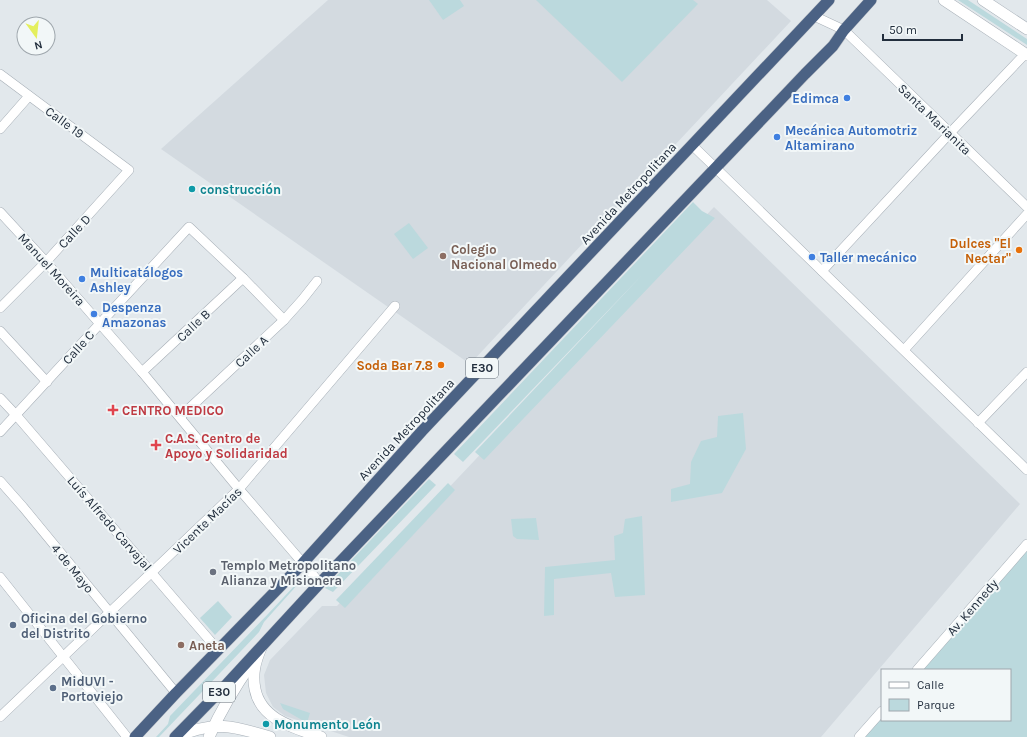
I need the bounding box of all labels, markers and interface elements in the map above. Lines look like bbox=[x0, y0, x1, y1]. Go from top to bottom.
north arrow bbox=[16, 16, 56, 56]
scale bar bbox=[883, 16, 962, 42]
text: 50 m bbox=[889, 23, 917, 37]
text: N bbox=[33, 38, 44, 52]
street label: Santa Marianita bbox=[895, 81, 974, 158]
place label: Edimca bbox=[792, 91, 839, 106]
marker: Edimca bbox=[842, 93, 852, 103]
street label: Calle 19 bbox=[42, 103, 87, 141]
place label: Mecánica Automotriz Altamirano bbox=[785, 123, 917, 153]
marker: Mecánica Automotriz Altamirano bbox=[772, 132, 782, 142]
street label: Avenida Metropolitana bbox=[577, 139, 679, 247]
place label: construcción bbox=[200, 182, 281, 197]
marker: construcción bbox=[187, 184, 197, 194]
street label: Calle D bbox=[55, 211, 94, 251]
street label: Manuel Moreira bbox=[15, 230, 88, 309]
place label: Dulces "El Nectar" bbox=[949, 236, 1011, 266]
place label: Colegio Nacional Olmedo bbox=[451, 242, 557, 272]
marker: Dulces "El Nectar" bbox=[1014, 245, 1024, 255]
place label: Taller mecánico bbox=[820, 250, 917, 265]
marker: Colegio Nacional Olmedo bbox=[438, 251, 448, 261]
marker: Taller mecánico bbox=[807, 252, 817, 262]
place label: Multicatálogos Ashley bbox=[90, 265, 183, 295]
marker: Multicatálogos Ashley bbox=[77, 274, 87, 284]
place label: Despenza Amazonas bbox=[102, 300, 167, 330]
street label: Calle B bbox=[174, 306, 213, 345]
marker: Despenza Amazonas bbox=[89, 309, 99, 319]
street label: Calle C bbox=[59, 327, 97, 367]
street label: Calle A bbox=[232, 332, 271, 370]
place label: Soda Bar 7.8 bbox=[356, 358, 433, 373]
road number: E30 bbox=[466, 358, 498, 378]
marker: Soda Bar 7.8 bbox=[436, 360, 446, 370]
street label: Avenida Metropolitana bbox=[355, 375, 457, 483]
place label: CENTRO MEDICO bbox=[122, 403, 224, 418]
marker: CENTRO MEDICO bbox=[107, 404, 119, 416]
place label: C.A.S. Centro de Apoyo y Solidaridad bbox=[165, 431, 288, 461]
marker: C.A.S. Centro de Apoyo y Solidaridad bbox=[150, 439, 162, 451]
street label: Luís Alfredo Carvajal bbox=[64, 473, 155, 574]
street label: Vicente Macías bbox=[170, 484, 245, 557]
street label: 4 de Mayo bbox=[48, 541, 97, 596]
place label: Templo Metropolitano Alianza y Misionera bbox=[221, 558, 356, 588]
marker: Templo Metropolitano Alianza y Misionera bbox=[208, 567, 218, 577]
street label: Av. Kennedy bbox=[944, 576, 1001, 639]
place label: Oficina del Gobierno del Distrito bbox=[21, 611, 147, 641]
marker: Oficina del Gobierno del Distrito bbox=[8, 620, 18, 630]
place label: Aneta bbox=[189, 638, 225, 653]
marker: Aneta bbox=[176, 640, 186, 650]
legend bbox=[881, 669, 1011, 721]
place label: MidUVI - Portoviejo bbox=[61, 674, 123, 704]
text: Calle bbox=[917, 678, 944, 692]
road number: E30 bbox=[203, 682, 235, 702]
marker: MidUVI - Portoviejo bbox=[48, 683, 58, 693]
text: Parque bbox=[917, 698, 955, 712]
place label: Monumento León bbox=[274, 717, 381, 732]
marker: Monumento León bbox=[261, 719, 271, 729]

